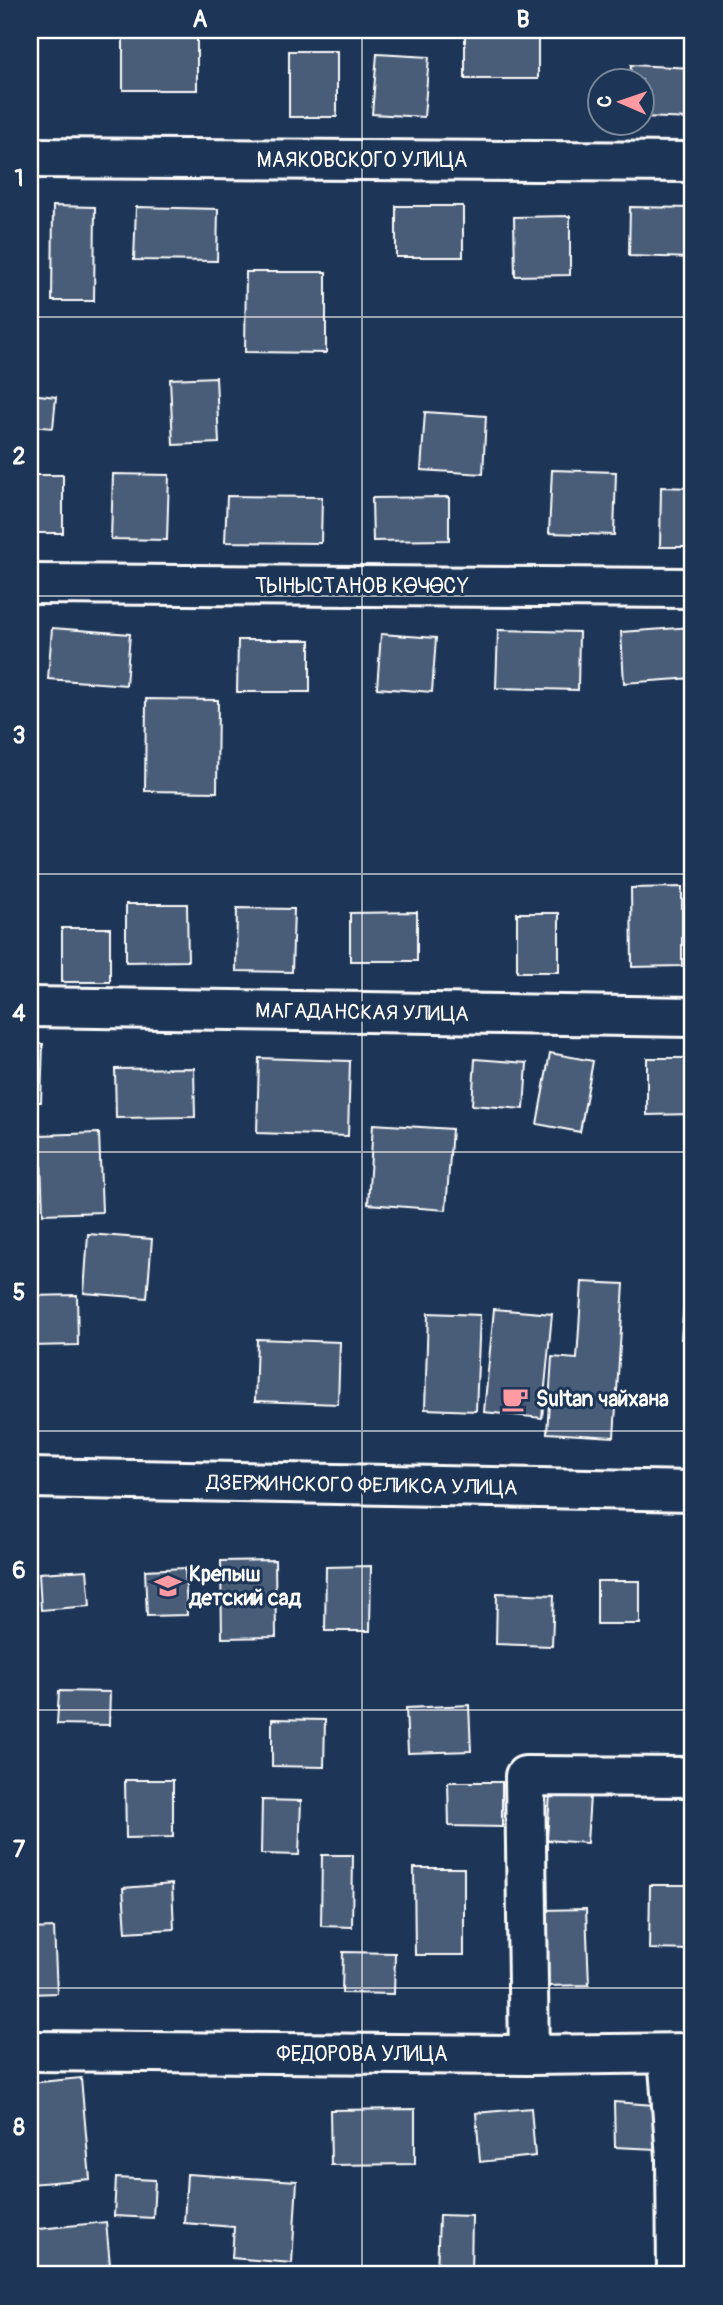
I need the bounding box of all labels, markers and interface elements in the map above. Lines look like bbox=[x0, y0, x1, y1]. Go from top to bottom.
text: A bbox=[193, 5, 208, 34]
text: B bbox=[516, 5, 530, 34]
north arrow bbox=[586, 66, 656, 136]
text: С bbox=[593, 95, 617, 108]
street label: МАЯКОВСКОГО УЛИЦА bbox=[257, 147, 467, 174]
text: 1 bbox=[15, 164, 24, 193]
text: 2 bbox=[13, 442, 26, 471]
street label: ТЫНЫСТАНОВ КӨЧӨСҮ bbox=[255, 573, 469, 600]
text: 3 bbox=[13, 721, 25, 750]
street label: МАГАДАНСКАЯ УЛИЦА bbox=[255, 997, 469, 1028]
text: 4 bbox=[12, 999, 26, 1028]
text: 5 bbox=[13, 1278, 25, 1307]
cafe icon: Sultan чайхана bbox=[500, 1384, 530, 1414]
place label: Sultan чайхана bbox=[536, 1386, 669, 1413]
street label: ДЗЕРЖИНСКОГО ФЕЛИКСА УЛИЦА bbox=[205, 1469, 518, 1502]
text: 6 bbox=[12, 1556, 26, 1585]
place label: Крепыш детский сад bbox=[188, 1561, 301, 1612]
school or university icon: Крепыш детский сад bbox=[153, 1571, 183, 1601]
text: 7 bbox=[13, 1835, 26, 1864]
street label: ФЕДОРОВА УЛИЦА bbox=[276, 2041, 448, 2068]
text: 8 bbox=[13, 2113, 25, 2142]

